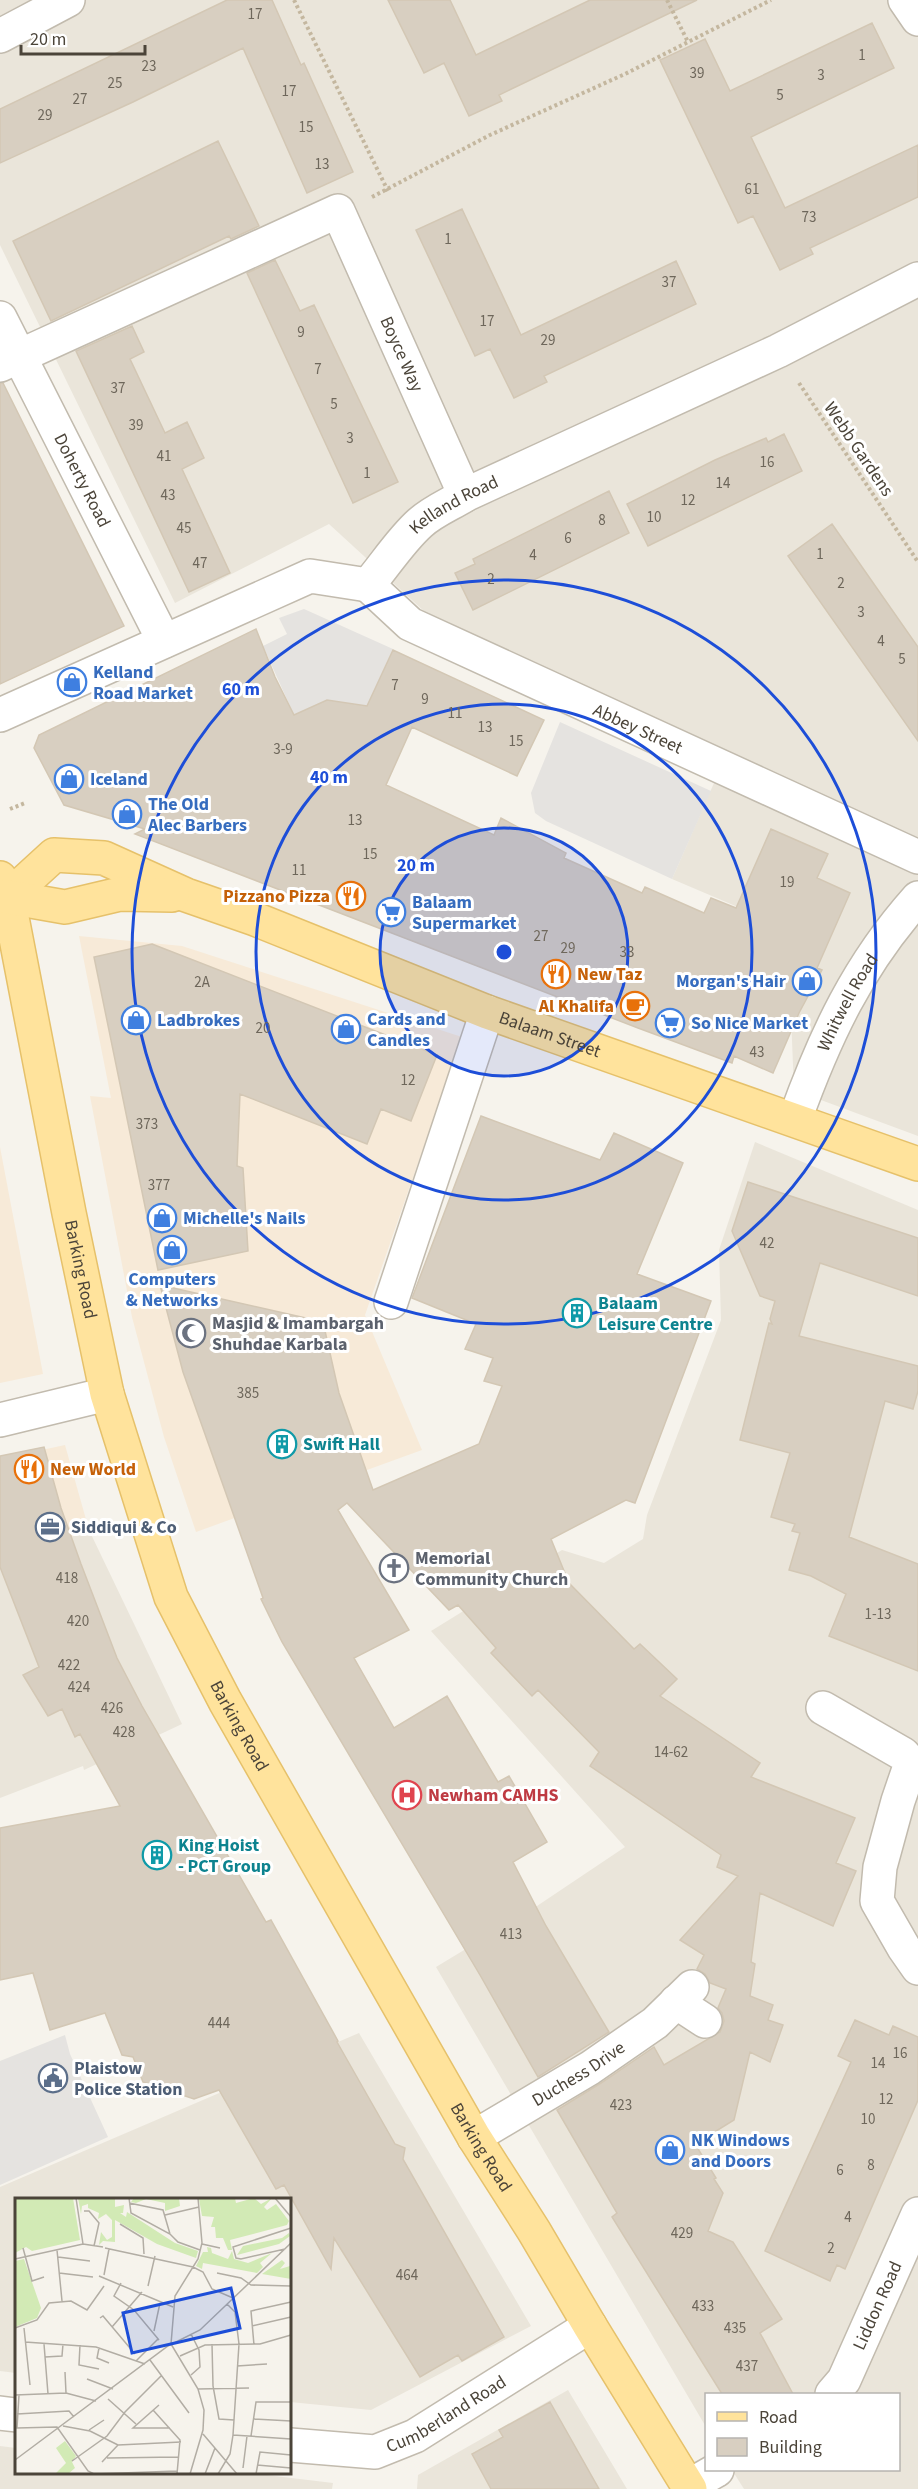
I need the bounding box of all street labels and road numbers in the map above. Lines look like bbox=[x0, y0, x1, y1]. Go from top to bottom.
street label: Boyce Way bbox=[374, 312, 430, 396]
street label: Webb Gardens bbox=[818, 397, 899, 502]
street label: Doherty Road bbox=[48, 429, 116, 532]
street label: Kelland Road bbox=[403, 469, 502, 540]
street label: Abbey Street bbox=[589, 698, 686, 760]
street label: Whitwell Road bbox=[811, 949, 884, 1055]
street label: Balaam Street bbox=[496, 1005, 604, 1064]
street label: Barking Road bbox=[58, 1218, 103, 1321]
street label: Barking Road bbox=[203, 1676, 275, 1776]
street label: Duchess Drive bbox=[527, 2035, 630, 2113]
street label: Barking Road bbox=[444, 2098, 518, 2197]
street label: Liddon Road bbox=[847, 2257, 908, 2354]
street label: Cumberland Road bbox=[382, 2370, 511, 2459]

